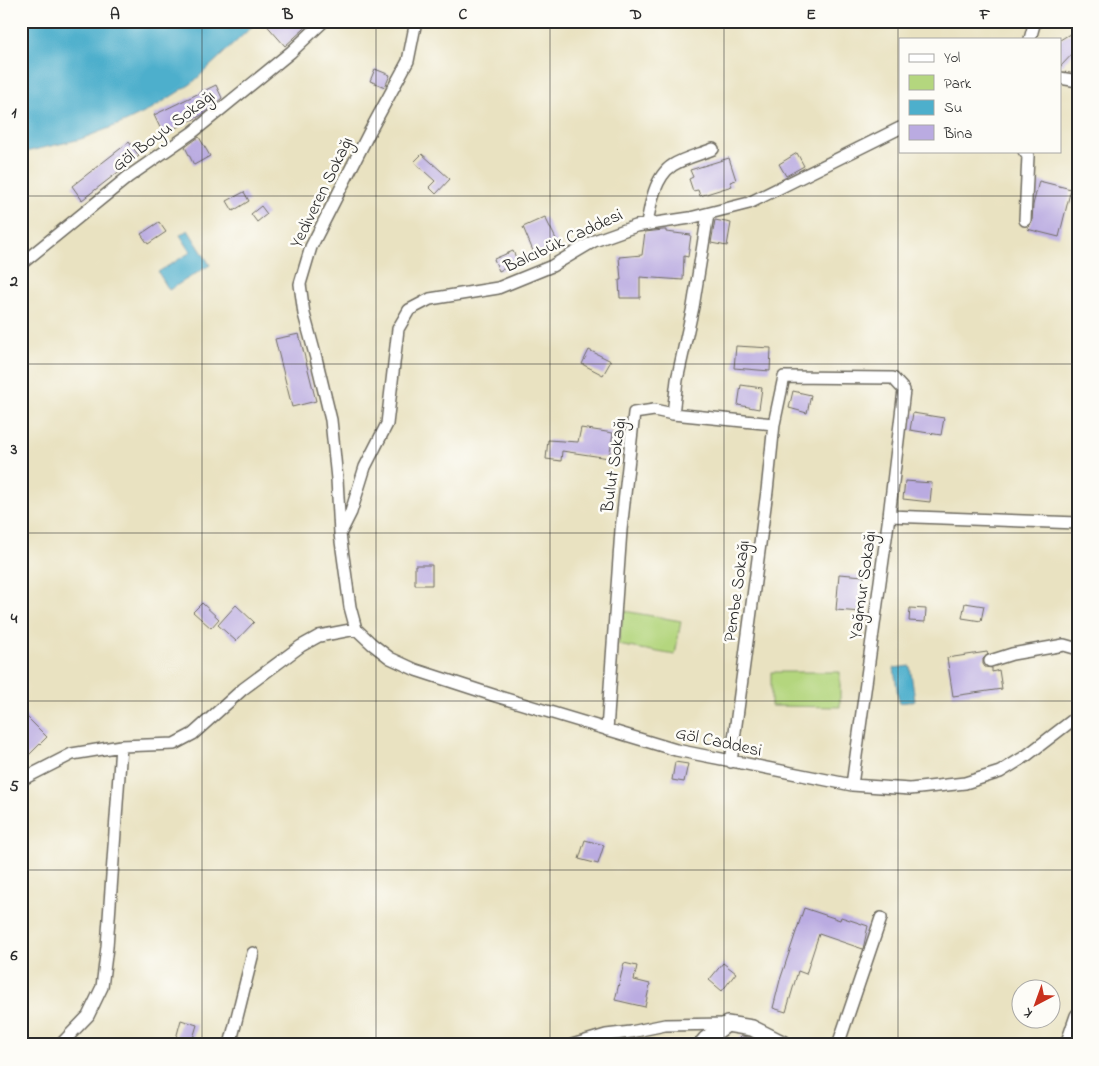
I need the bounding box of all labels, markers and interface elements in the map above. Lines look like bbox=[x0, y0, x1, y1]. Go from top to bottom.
text: A bbox=[110, 3, 120, 27]
text: B bbox=[282, 3, 294, 27]
text: C bbox=[459, 3, 468, 27]
text: D bbox=[629, 3, 642, 27]
text: E bbox=[806, 3, 816, 27]
text: F bbox=[979, 3, 991, 27]
legend bbox=[899, 38, 1062, 152]
text: Yol bbox=[944, 47, 960, 69]
text: Park bbox=[944, 73, 972, 95]
street label: Göl Boyu Sokağı bbox=[107, 84, 222, 180]
text: Su bbox=[944, 97, 962, 119]
text: 1 bbox=[11, 101, 17, 125]
text: Bina bbox=[943, 123, 972, 145]
street label: Yediveren Sokağı bbox=[284, 133, 362, 254]
street label: Balcıbük Caddesi bbox=[499, 203, 628, 281]
text: 2 bbox=[9, 270, 18, 294]
street label: Bulut Sokağı bbox=[595, 416, 635, 516]
text: 3 bbox=[10, 438, 18, 462]
street label: Yağmur Sokağı bbox=[843, 529, 885, 642]
street label: Pembe Sokağı bbox=[718, 539, 759, 644]
text: 4 bbox=[10, 607, 18, 631]
street label: Göl Caddesi bbox=[673, 721, 764, 765]
text: 5 bbox=[9, 775, 19, 799]
text: 6 bbox=[9, 944, 18, 968]
north arrow bbox=[1012, 978, 1062, 1028]
text: K bbox=[1018, 1002, 1038, 1023]

